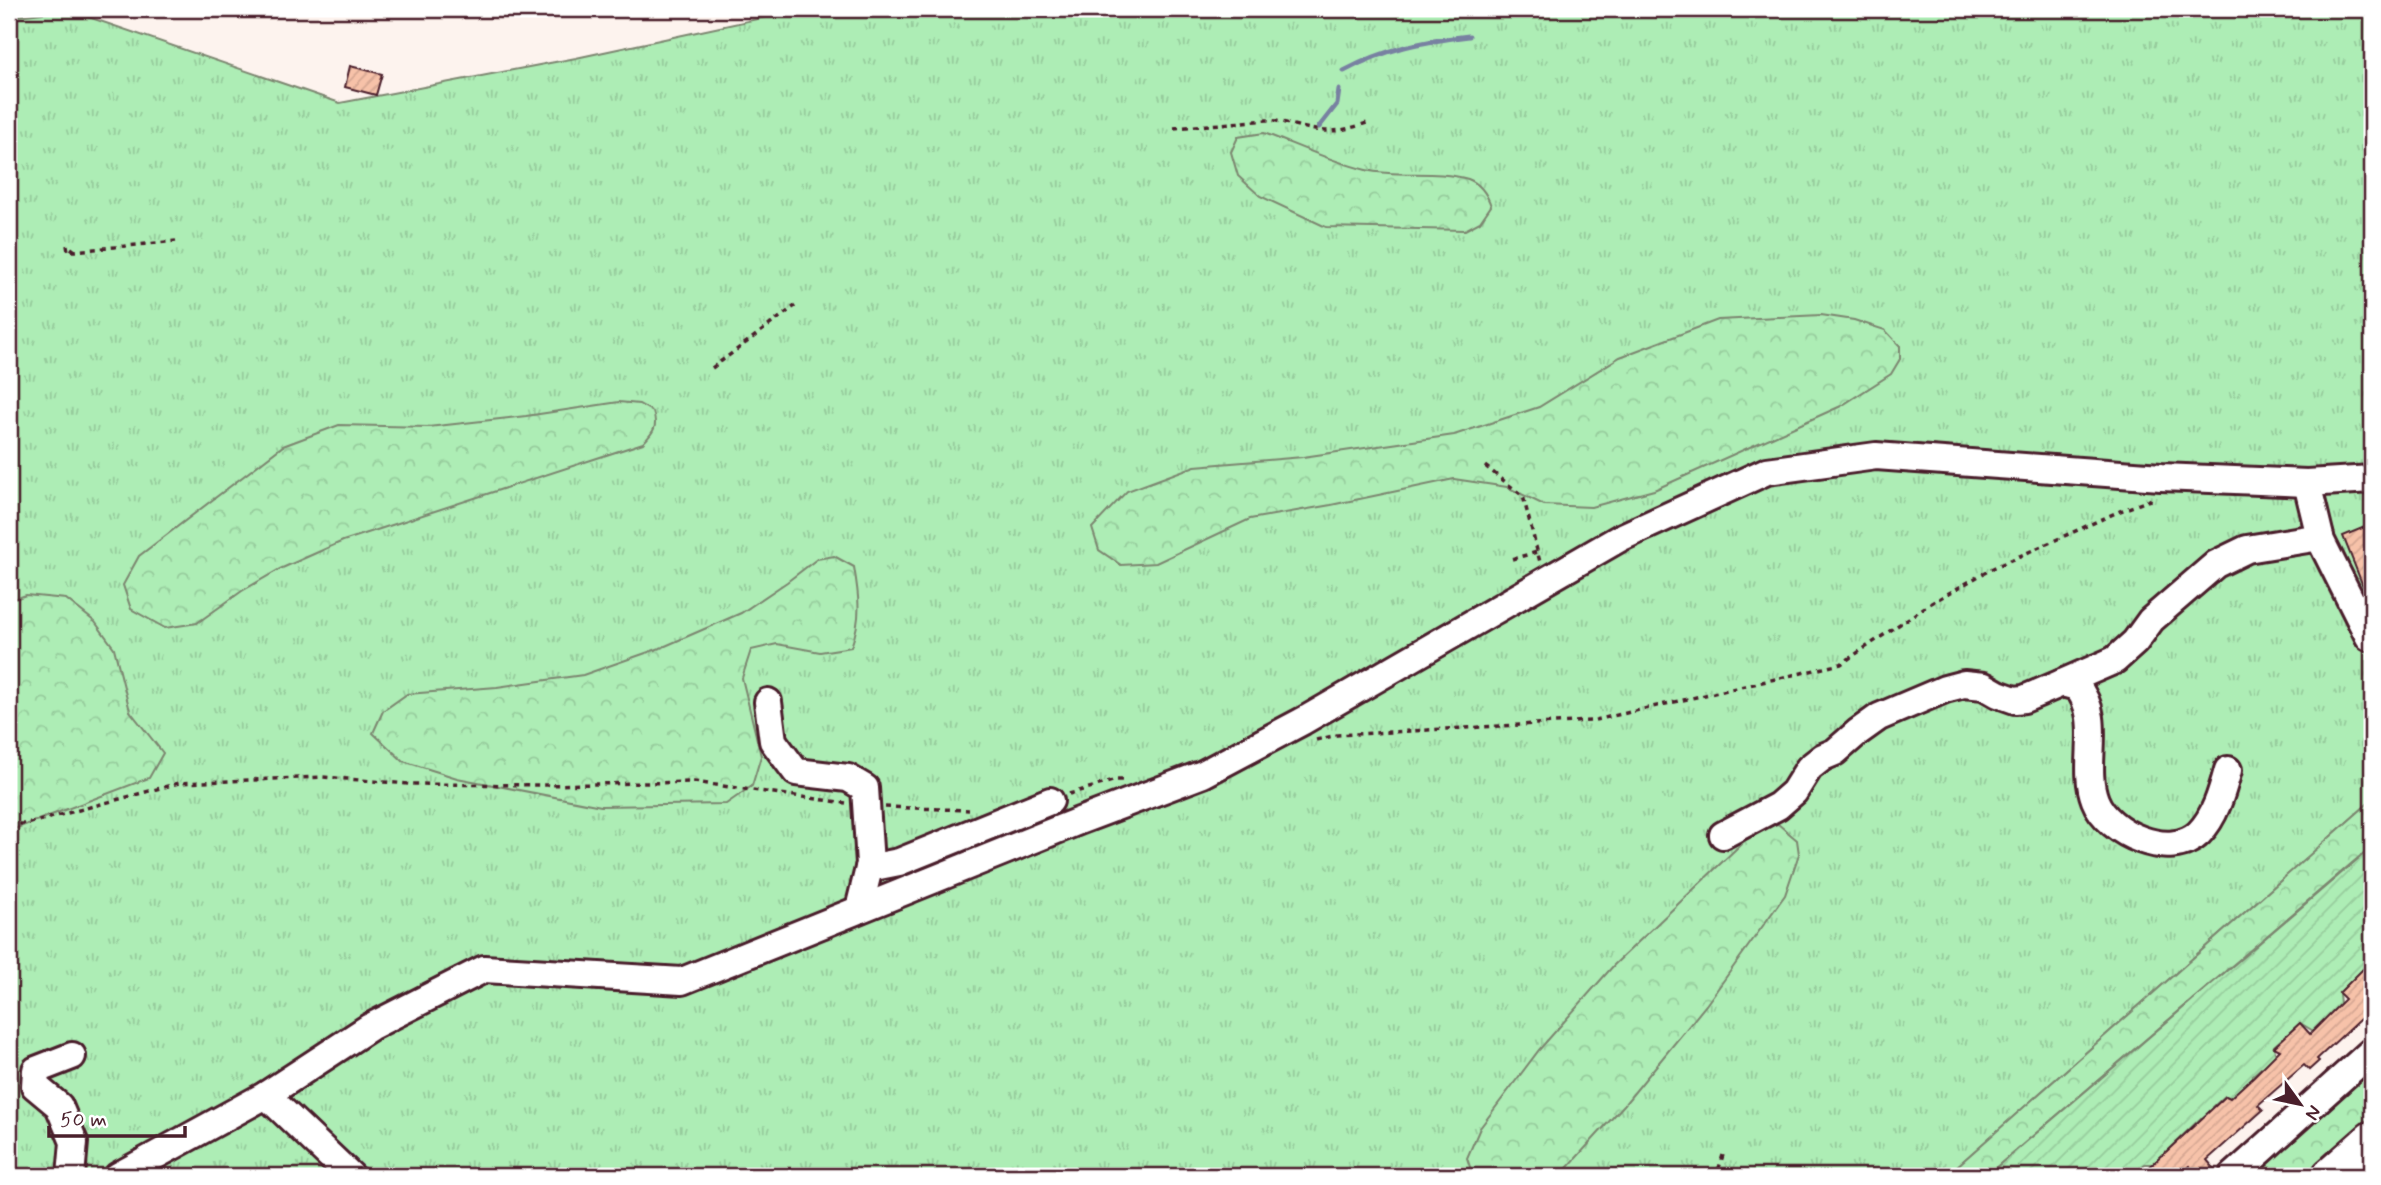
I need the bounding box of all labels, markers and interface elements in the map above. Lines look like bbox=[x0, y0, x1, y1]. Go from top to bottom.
north arrow bbox=[2266, 1070, 2336, 1140]
scale bar bbox=[49, 1094, 186, 1138]
text: N bbox=[2299, 1100, 2327, 1125]
text: 50 m bbox=[60, 1106, 107, 1134]

